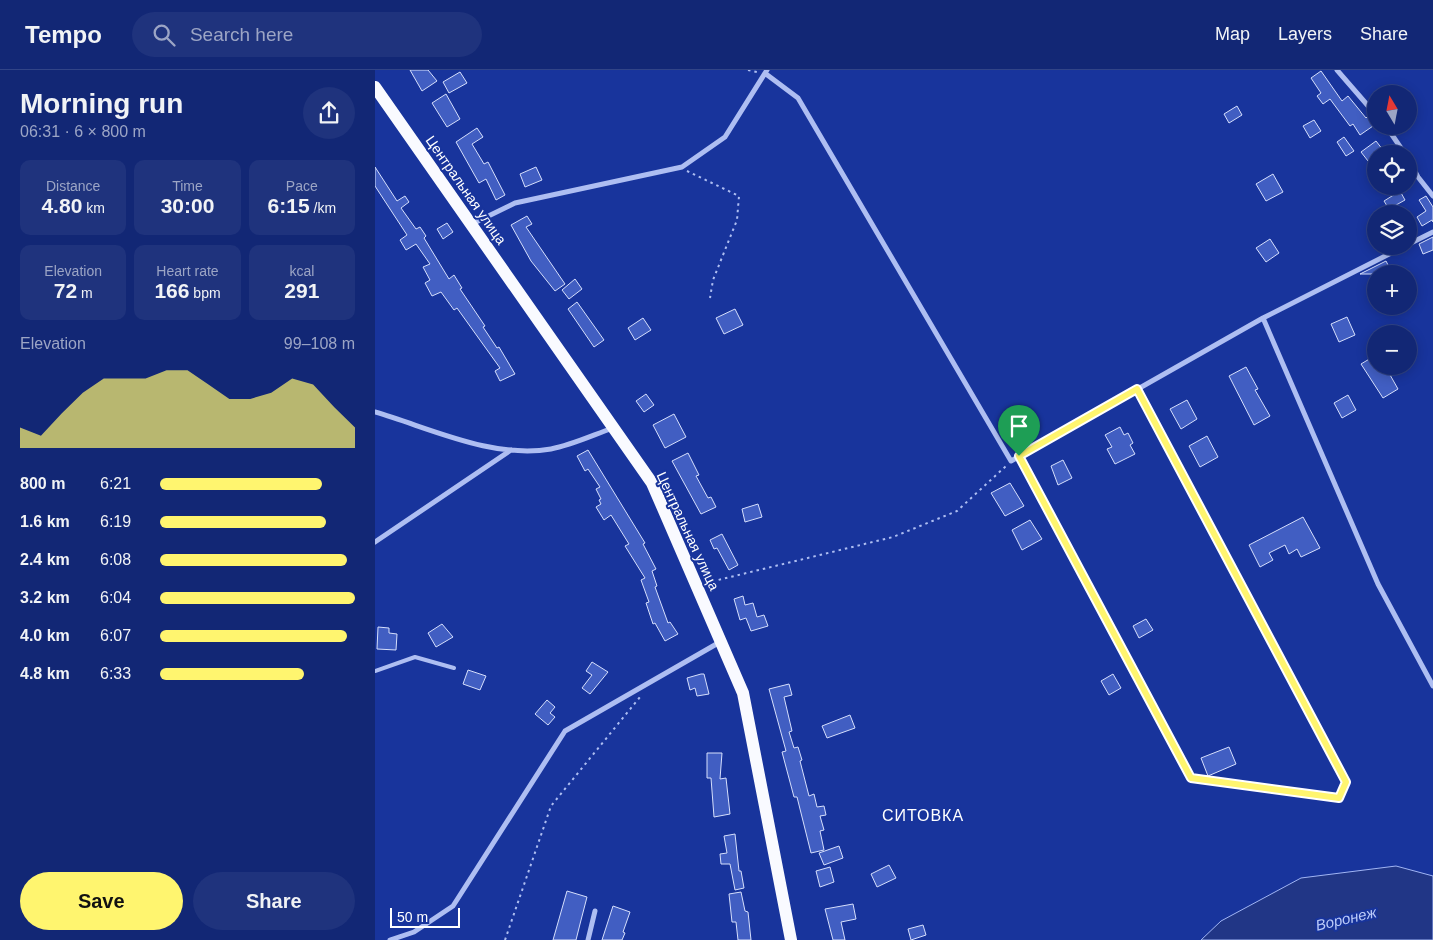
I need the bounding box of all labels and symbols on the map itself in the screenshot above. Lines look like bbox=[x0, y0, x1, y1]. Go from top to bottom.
north arrow bbox=[1367, 85, 1417, 135]
street label: Центральная улица bbox=[423, 133, 510, 248]
pin bbox=[998, 405, 1040, 456]
street label: Центральная улица bbox=[654, 469, 723, 593]
district label: СИТОВКА bbox=[882, 807, 964, 824]
water label: Воронеж bbox=[1314, 903, 1379, 934]
scale bar bbox=[390, 905, 460, 928]

